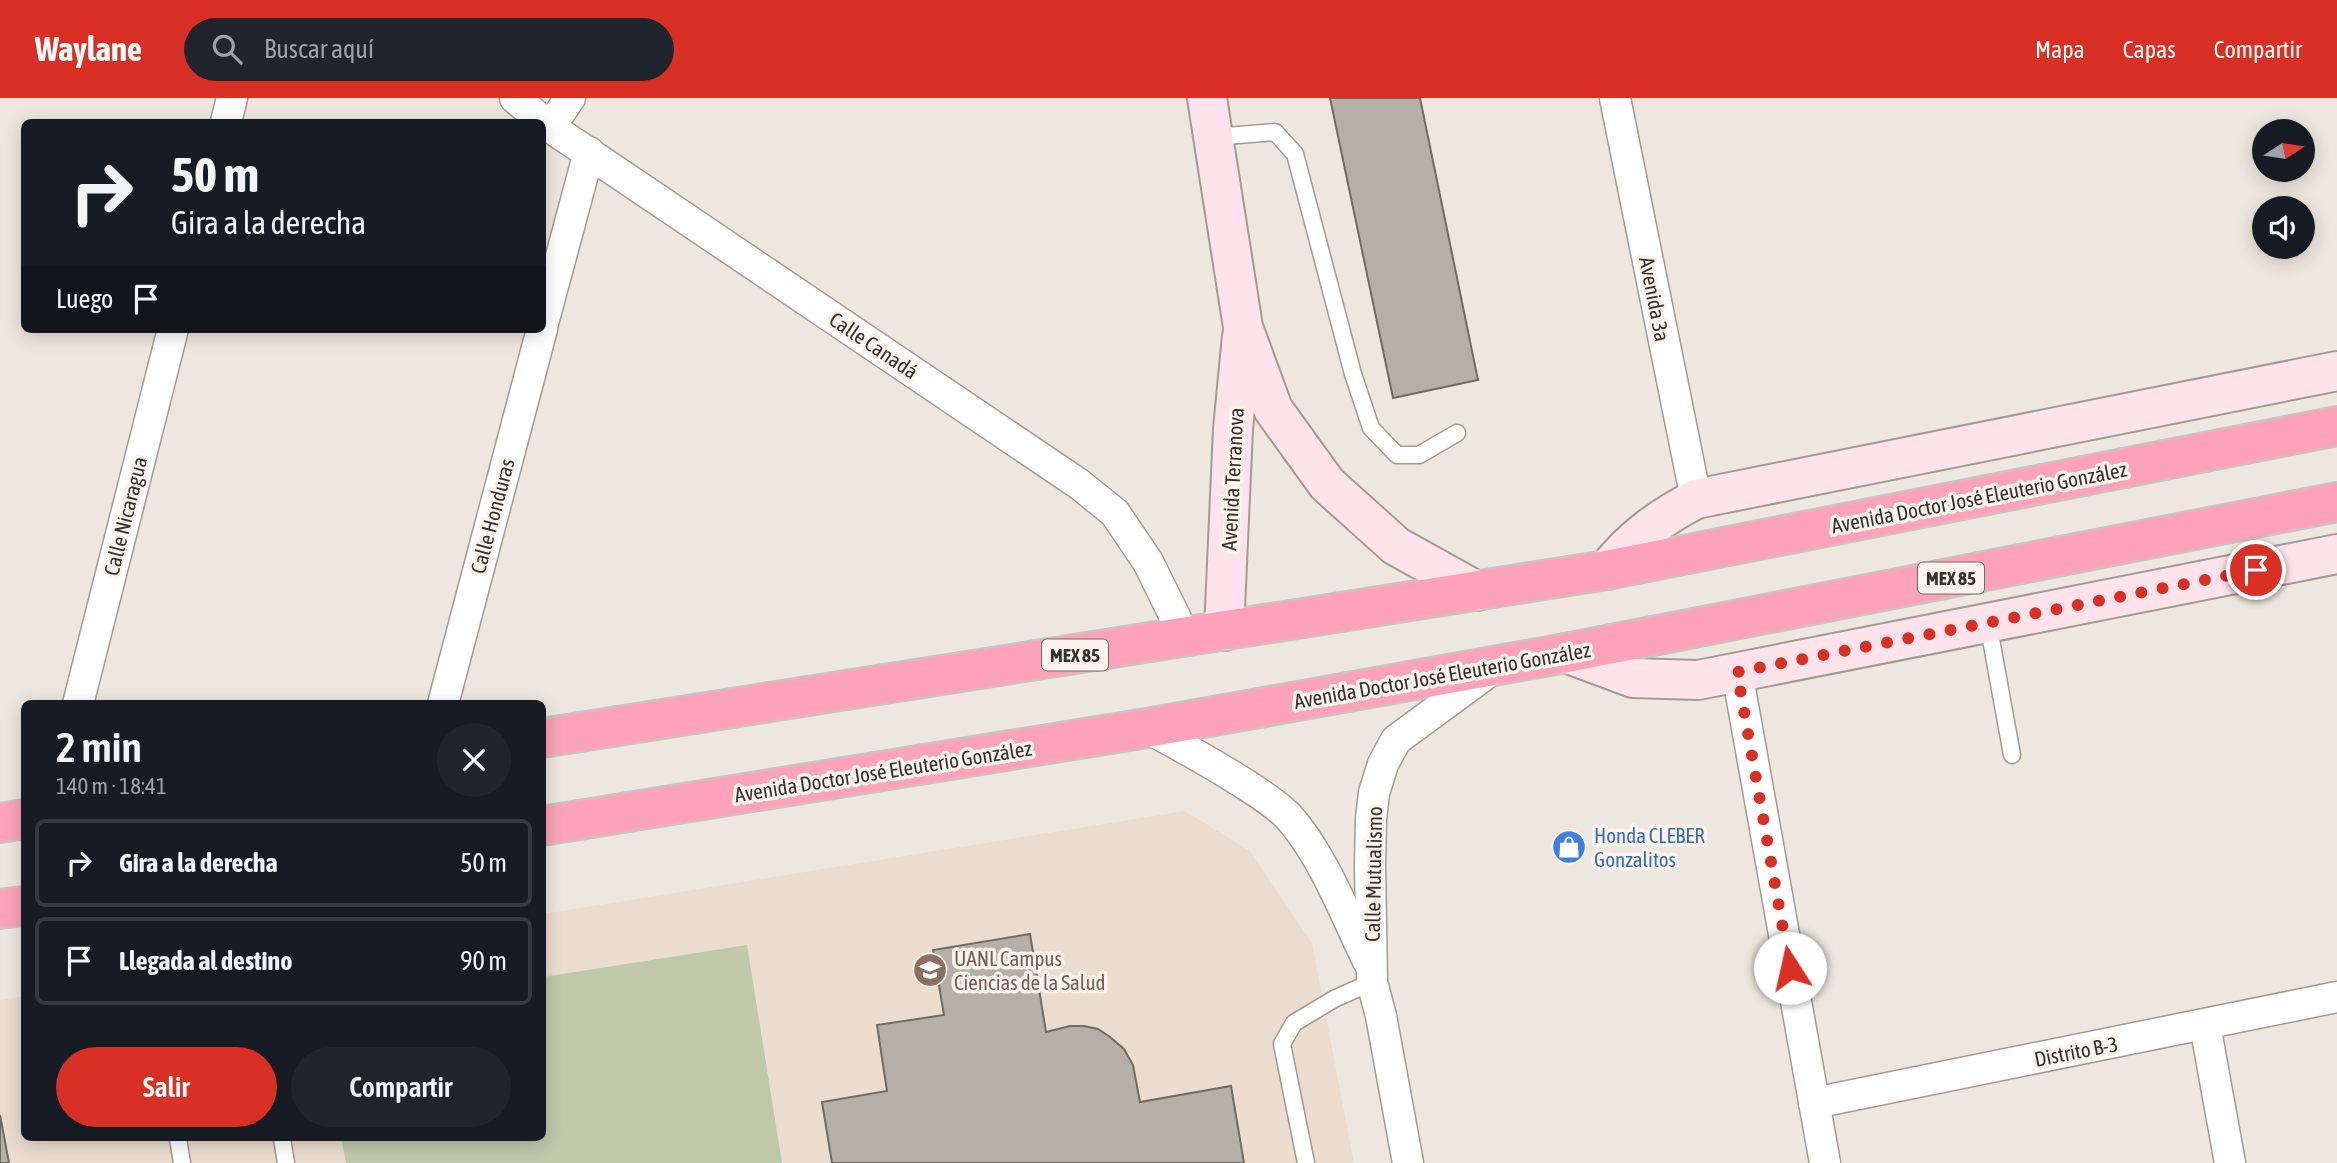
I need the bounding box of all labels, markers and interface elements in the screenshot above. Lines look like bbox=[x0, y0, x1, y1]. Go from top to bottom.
search box bbox=[184, 18, 674, 81]
text: Waylane bbox=[35, 30, 142, 68]
icon: search bbox=[208, 30, 246, 68]
text: Buscar aquí bbox=[264, 34, 374, 64]
text: Mapa bbox=[2035, 36, 2085, 63]
text: Capas bbox=[2123, 36, 2176, 63]
text: Compartir bbox=[2214, 36, 2302, 63]
north arrow bbox=[2252, 119, 2315, 182]
map controls bbox=[2252, 119, 2315, 259]
text: 50 m bbox=[171, 146, 259, 202]
icon: right bbox=[56, 147, 147, 238]
button: sound bbox=[2252, 196, 2315, 259]
text: Gira a la derecha bbox=[171, 204, 366, 241]
street label: Avenida 3a bbox=[1635, 255, 1675, 343]
icon: arrive bbox=[127, 280, 165, 318]
text: Luego bbox=[56, 284, 113, 314]
street label: Calle Canadá bbox=[825, 307, 923, 383]
street label: Avenida Terranova bbox=[1216, 407, 1248, 551]
street label: Calle Nicaragua bbox=[99, 454, 151, 578]
street label: Calle Honduras bbox=[465, 456, 519, 576]
street label: Avenida Doctor José Eleuterio González bbox=[1829, 456, 2129, 537]
pin bbox=[2226, 540, 2286, 600]
icon: arrive bbox=[2237, 551, 2275, 589]
road number: MEX 85 bbox=[1918, 562, 1984, 593]
street label: Avenida Doctor José Eleuterio González bbox=[1292, 637, 1593, 713]
road number: MEX 85 bbox=[1042, 640, 1108, 670]
text: 2 min bbox=[56, 723, 142, 771]
button: close bbox=[437, 723, 511, 797]
street label: Avenida Doctor José Eleuterio González bbox=[733, 736, 1034, 806]
text: 140 m · 18:41 bbox=[56, 773, 167, 799]
street label: Calle Mutualismo bbox=[1360, 806, 1386, 942]
place label: Honda CLEBER Gonzalitos bbox=[1594, 823, 1705, 871]
shop icon: Honda CLEBER Gonzalitos bbox=[1550, 828, 1588, 866]
icon: right bbox=[60, 844, 98, 882]
text: Gira a la derecha bbox=[119, 848, 278, 878]
text: 50 m bbox=[460, 848, 507, 878]
position arrow bbox=[1753, 931, 1827, 1005]
icon: arrive bbox=[60, 942, 98, 980]
text: Llegada al destino bbox=[119, 946, 292, 976]
text: 90 m bbox=[460, 946, 507, 976]
place label: UANL Campus Ciencias de la Salud bbox=[954, 946, 1105, 994]
school or university icon: UANL Campus Ciencias de la Salud bbox=[911, 951, 949, 989]
street label: Distrito B-3 bbox=[2032, 1031, 2120, 1071]
button: Salir bbox=[56, 1047, 277, 1127]
button: Compartir bbox=[291, 1047, 511, 1127]

